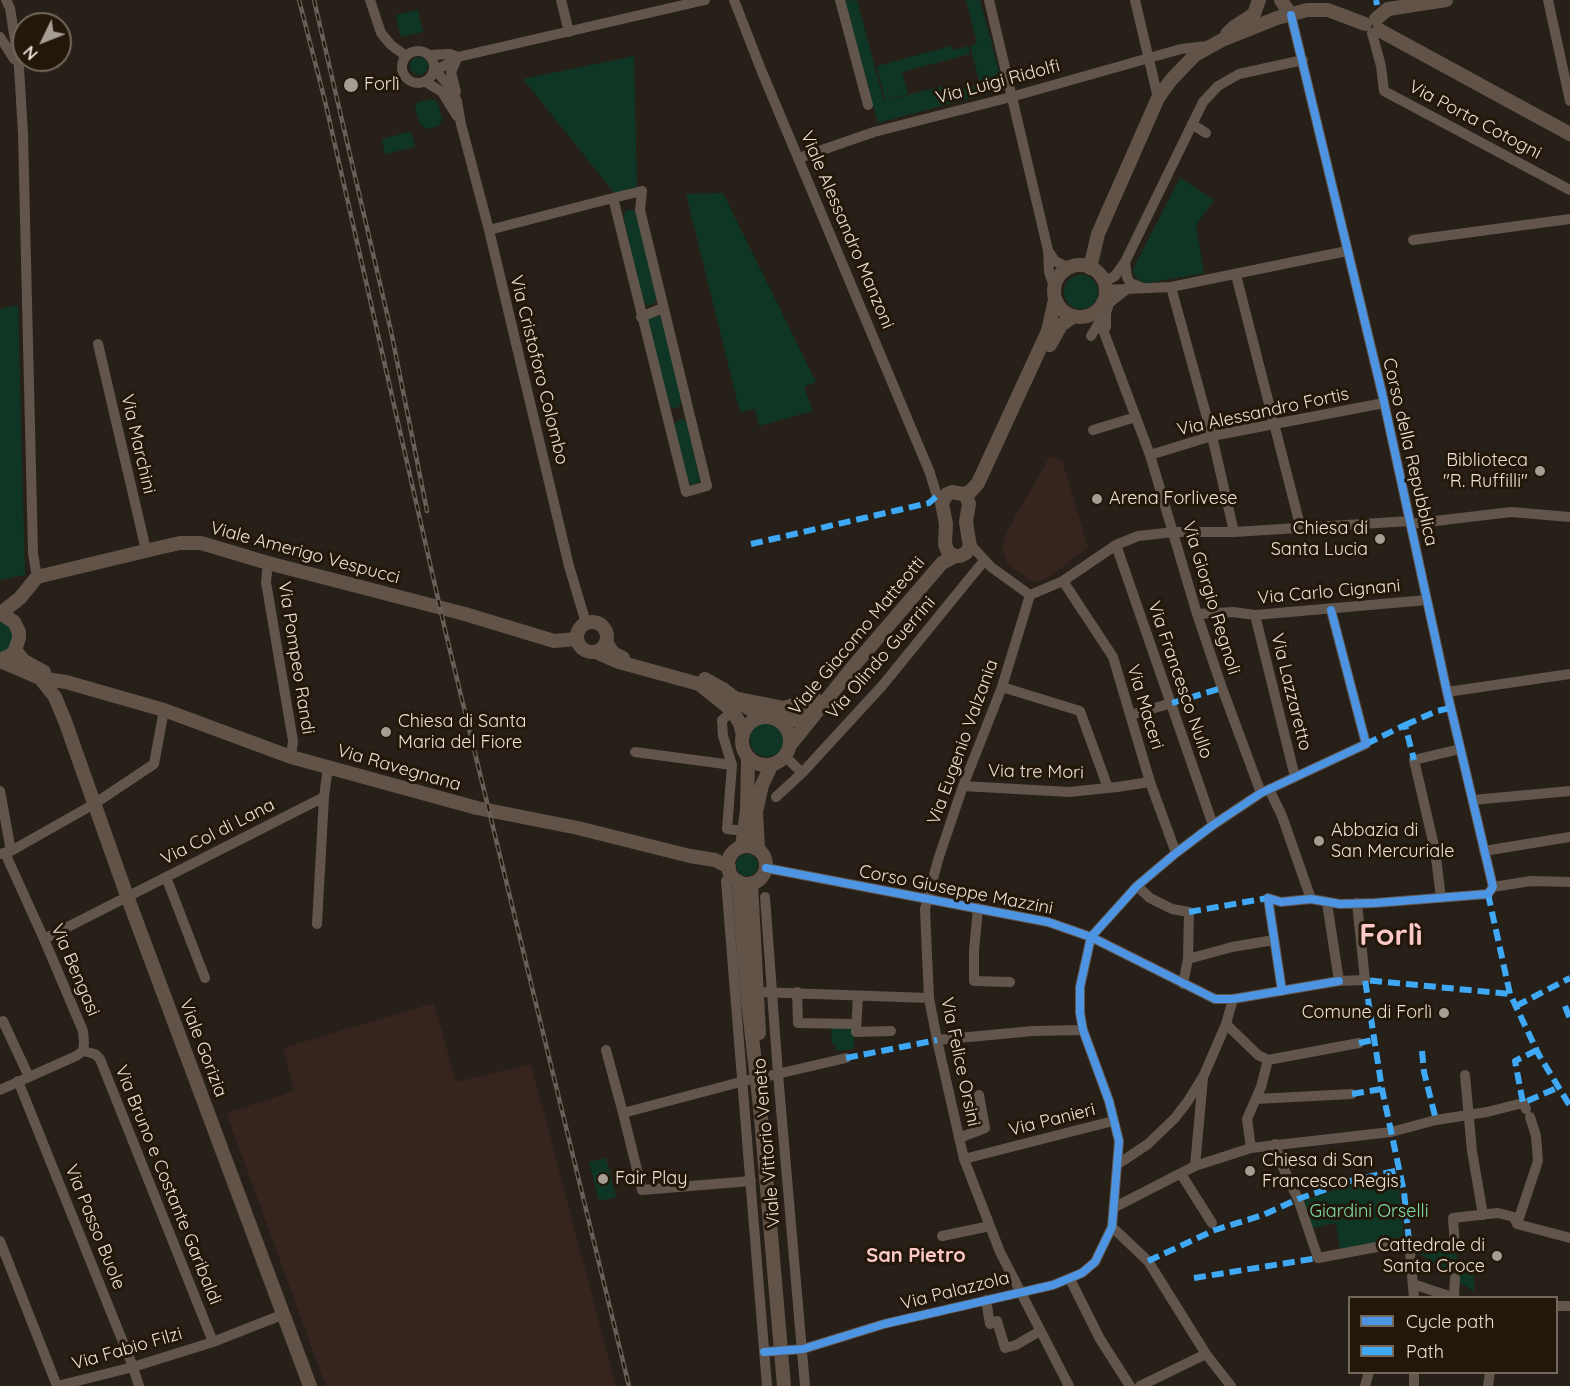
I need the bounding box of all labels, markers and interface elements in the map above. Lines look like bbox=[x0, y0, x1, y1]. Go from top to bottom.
north arrow bbox=[12, 12, 72, 72]
text: N bbox=[19, 42, 42, 64]
street label: Via Luigi Ridolfi bbox=[934, 55, 1062, 109]
place label: Forlì bbox=[364, 74, 400, 96]
marker: Forlì bbox=[342, 76, 360, 94]
street label: Via Porta Cotogni bbox=[1405, 76, 1545, 164]
street label: Viale Alessandro Manzoni bbox=[795, 128, 899, 332]
street label: Via Cristoforo Colombo bbox=[505, 273, 573, 467]
street label: Corso della Repubblica bbox=[1378, 356, 1442, 548]
street label: Via Alessandro Fortis bbox=[1175, 383, 1351, 441]
street label: Via Marchini bbox=[116, 392, 160, 496]
place label: Biblioteca "R. Ruffilli" bbox=[1443, 450, 1528, 492]
marker: Biblioteca "R. Ruffilli" bbox=[1533, 464, 1547, 478]
place label: Arena Forlivese bbox=[1109, 488, 1238, 510]
marker: Arena Forlivese bbox=[1090, 492, 1104, 506]
street label: Viale Amerigo Vespucci bbox=[208, 517, 402, 589]
place label: Chiesa di Santa Lucia bbox=[1271, 518, 1368, 560]
street label: Via Giorgio Regnoli bbox=[1177, 519, 1245, 677]
marker: Chiesa di Santa Lucia bbox=[1373, 532, 1387, 546]
street label: Viale Giacomo Matteotti bbox=[784, 552, 930, 720]
street label: Via Carlo Cignani bbox=[1257, 575, 1401, 609]
street label: Via Pompeo Randi bbox=[273, 580, 319, 736]
street label: Via Olindo Guerrini bbox=[822, 592, 940, 724]
street label: Via Francesco Nullo bbox=[1143, 598, 1217, 762]
street label: Via Lazzaretto bbox=[1266, 631, 1316, 753]
street label: Via Eugenio Valzania bbox=[923, 656, 1003, 828]
street label: Via Maceri bbox=[1122, 662, 1168, 752]
place label: Chiesa di Santa Maria del Fiore bbox=[398, 711, 527, 754]
marker: Chiesa di Santa Maria del Fiore bbox=[379, 725, 393, 739]
street label: Via Ravegnana bbox=[335, 740, 463, 796]
street label: Via tre Mori bbox=[988, 760, 1084, 784]
street label: Via Col di Lana bbox=[158, 794, 278, 870]
place label: Abbazia di San Mercuriale bbox=[1331, 820, 1454, 862]
marker: Abbazia di San Mercuriale bbox=[1312, 834, 1326, 848]
street label: Corso Giuseppe Mazzini bbox=[857, 861, 1055, 919]
district label: Forlì bbox=[1359, 918, 1423, 954]
street label: Via Bengasi bbox=[46, 921, 104, 1019]
street label: Via Felice Orsini bbox=[936, 995, 984, 1129]
street label: Viale Gorizia bbox=[174, 996, 232, 1100]
place label: Comune di Forlì bbox=[1302, 1002, 1432, 1024]
marker: Comune di Forlì bbox=[1437, 1006, 1451, 1020]
street label: Viale Vittorio Veneto bbox=[749, 1057, 785, 1229]
street label: Via Bruno e Costante Garibaldi bbox=[110, 1062, 226, 1308]
street label: Via Panieri bbox=[1007, 1099, 1097, 1141]
place label: Chiesa di San Francesco Regis bbox=[1262, 1150, 1399, 1192]
street label: Via Passo Buole bbox=[60, 1161, 130, 1293]
marker: Chiesa di San Francesco Regis bbox=[1243, 1164, 1257, 1178]
place label: Fair Play bbox=[615, 1168, 687, 1190]
marker: Fair Play bbox=[596, 1172, 610, 1186]
park label: Giardini Orselli bbox=[1309, 1201, 1429, 1223]
place label: Cattedrale di Santa Croce bbox=[1378, 1235, 1485, 1278]
district label: San Pietro bbox=[866, 1244, 966, 1268]
marker: Cattedrale di Santa Croce bbox=[1490, 1249, 1504, 1263]
street label: Via Palazzola bbox=[898, 1267, 1012, 1315]
legend bbox=[1348, 1296, 1558, 1374]
text: Cycle path bbox=[1406, 1310, 1494, 1333]
street label: Via Fabio Filzi bbox=[69, 1323, 185, 1375]
text: Path bbox=[1406, 1340, 1444, 1363]

